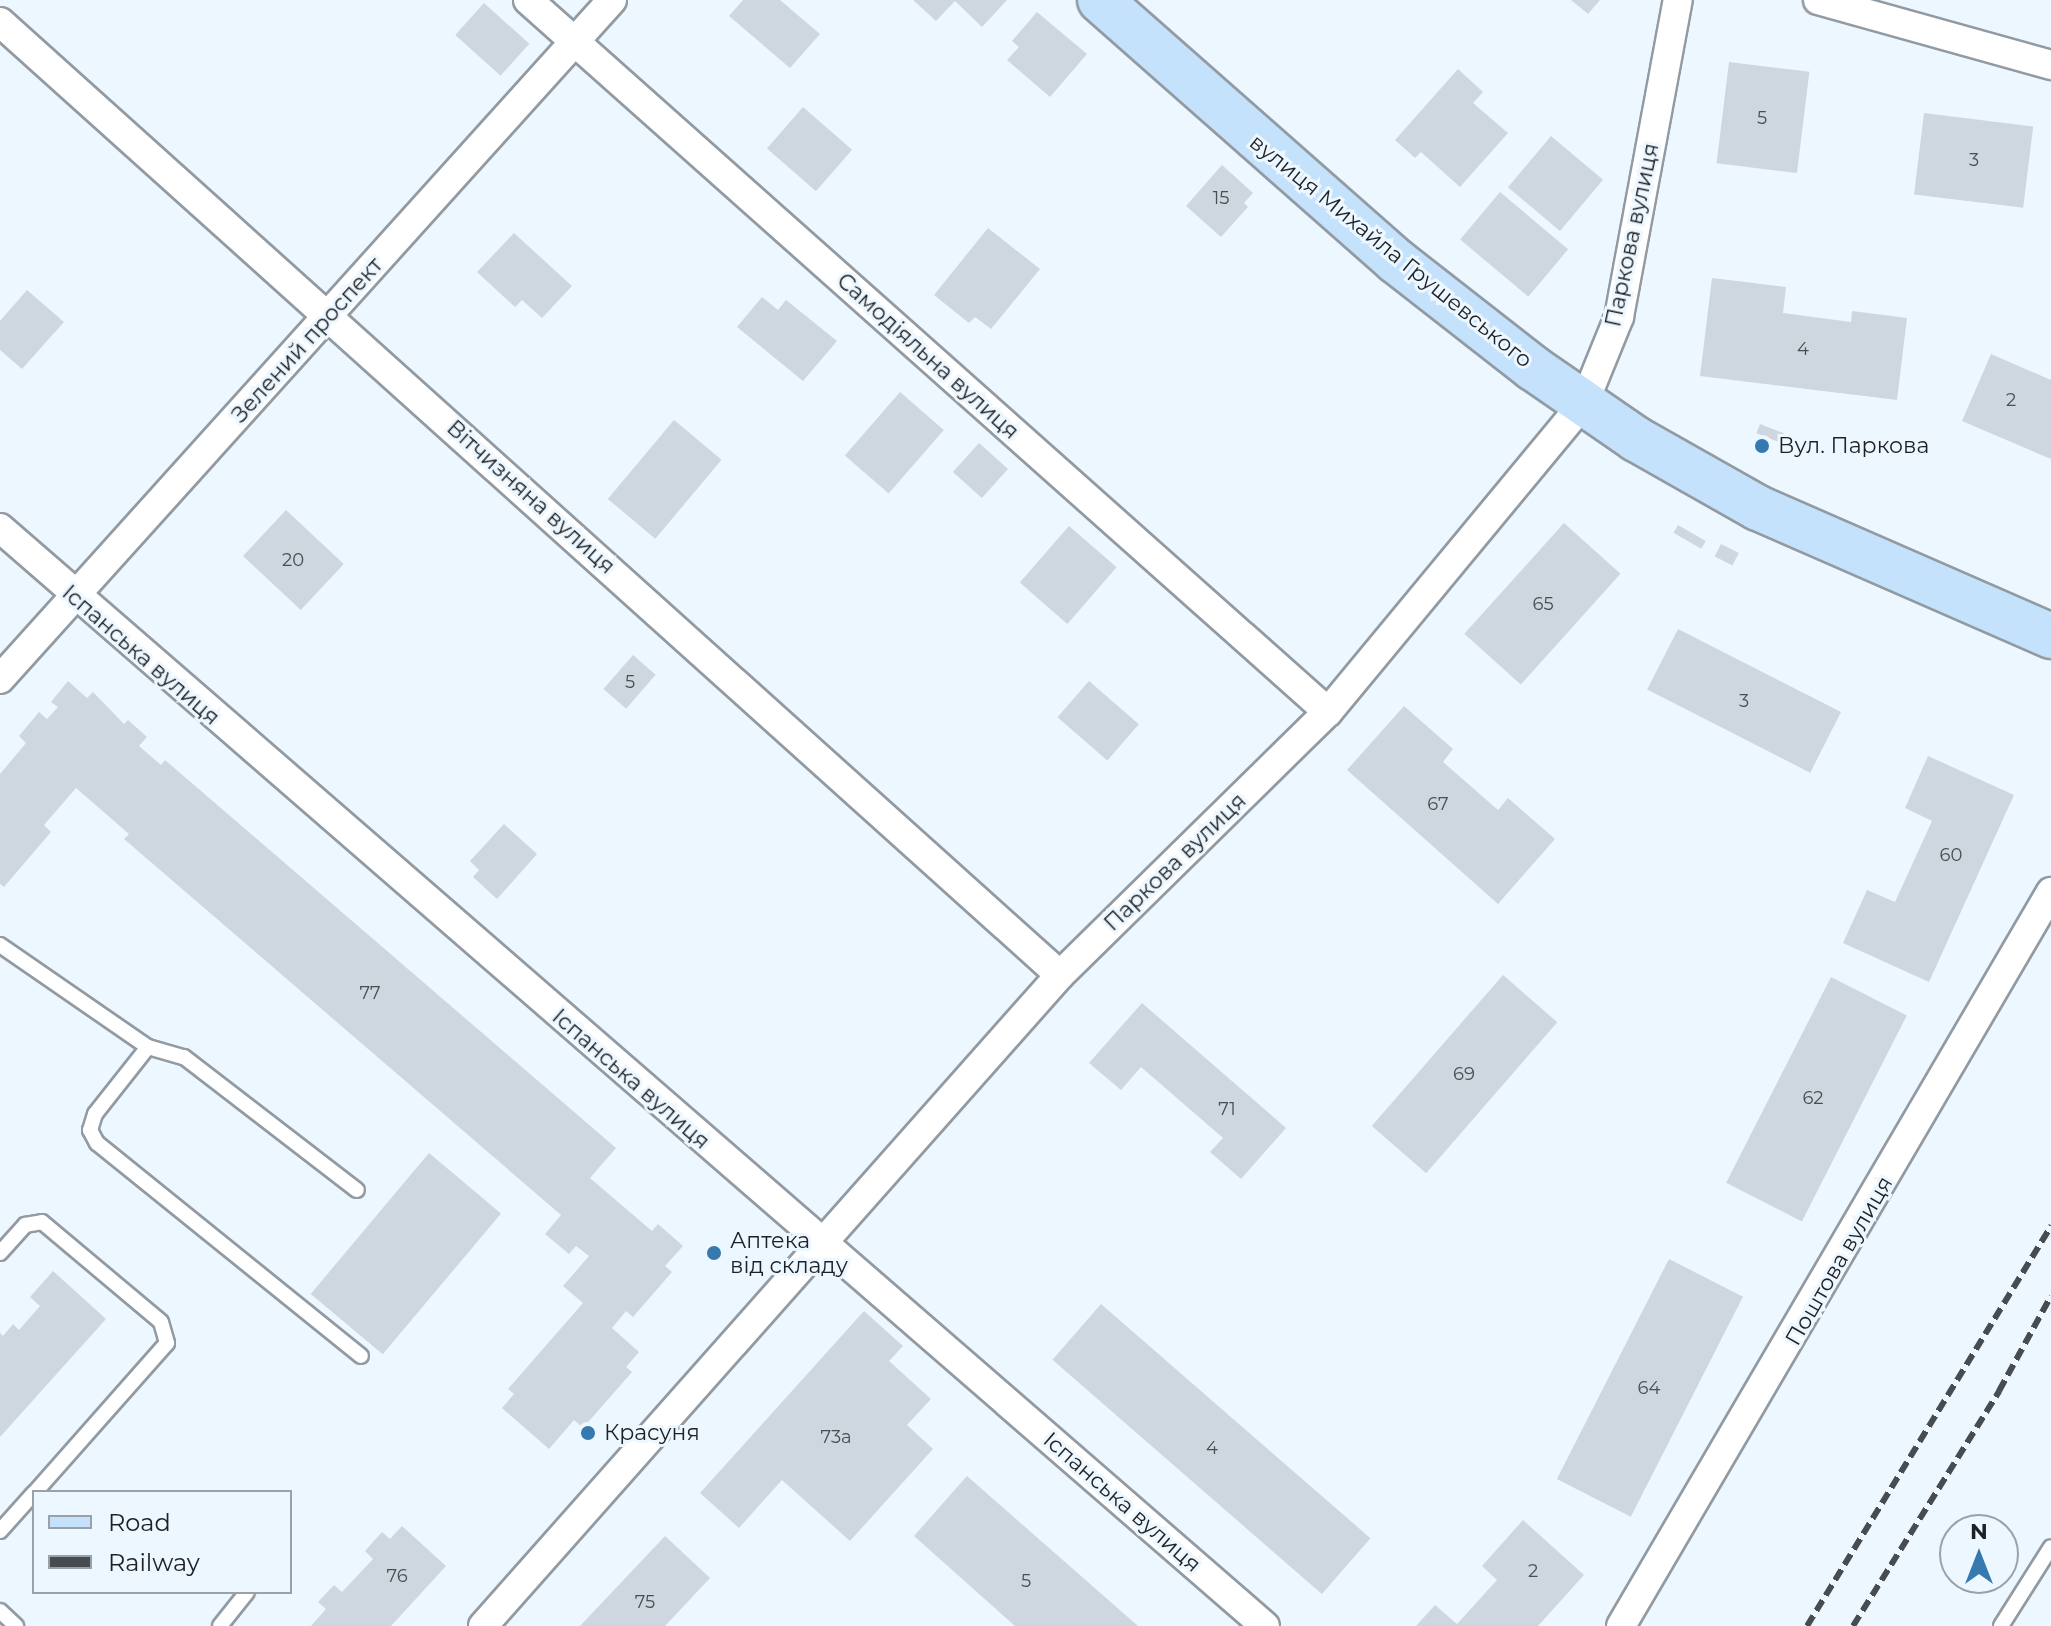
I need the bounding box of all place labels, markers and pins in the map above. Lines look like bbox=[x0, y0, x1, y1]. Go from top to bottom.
place label: Вул. Паркова bbox=[1778, 433, 1929, 459]
marker: Вул. Паркова bbox=[1753, 437, 1771, 455]
place label: Аптека від складу bbox=[730, 1227, 848, 1278]
marker: Аптека від складу bbox=[705, 1244, 723, 1262]
place label: Красуня bbox=[604, 1420, 700, 1446]
marker: Красуня bbox=[579, 1424, 597, 1442]

